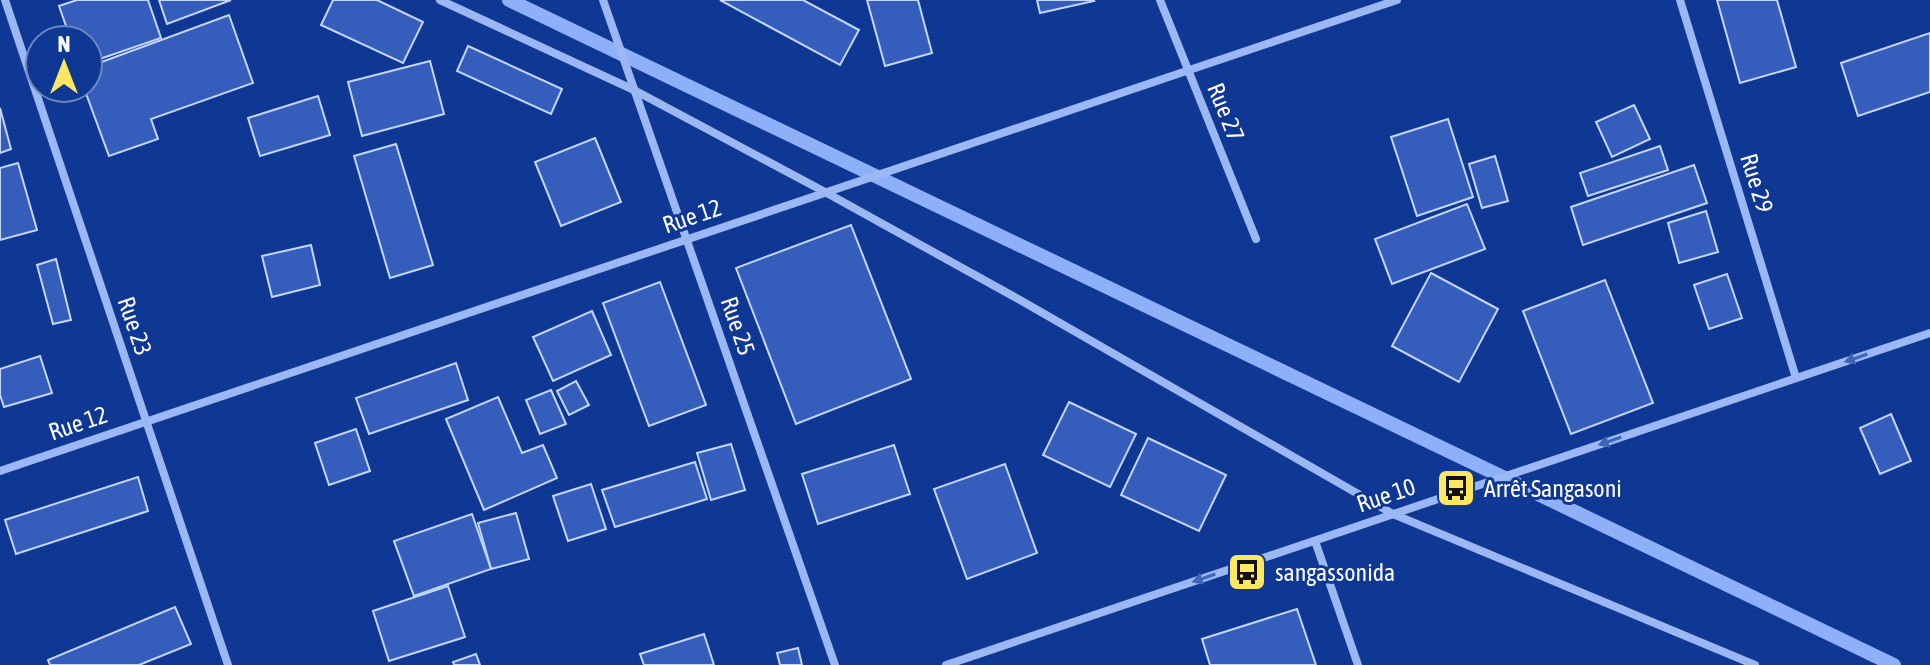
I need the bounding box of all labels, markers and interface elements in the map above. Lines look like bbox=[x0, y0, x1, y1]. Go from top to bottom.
north arrow bbox=[24, 24, 104, 104]
text: N bbox=[58, 31, 70, 57]
street label: Rue 27 bbox=[1202, 79, 1250, 145]
street label: Rue 29 bbox=[1735, 150, 1779, 216]
street label: Rue 12 bbox=[659, 193, 725, 239]
street label: Rue 23 bbox=[112, 293, 158, 359]
street label: Rue 25 bbox=[715, 293, 761, 359]
one-way arrow bbox=[1844, 352, 1868, 364]
street label: Rue 12 bbox=[45, 400, 111, 446]
one-way arrow bbox=[1598, 436, 1622, 448]
bus stop icon: Arrêt Sangasoni bbox=[1435, 467, 1477, 509]
street label: Rue 10 bbox=[1353, 472, 1419, 518]
place label: Arrêt Sangasoni bbox=[1484, 475, 1622, 502]
bus stop icon: sangassonida bbox=[1226, 551, 1268, 593]
place label: sangassonida bbox=[1275, 559, 1395, 586]
one-way arrow bbox=[1192, 572, 1216, 584]

